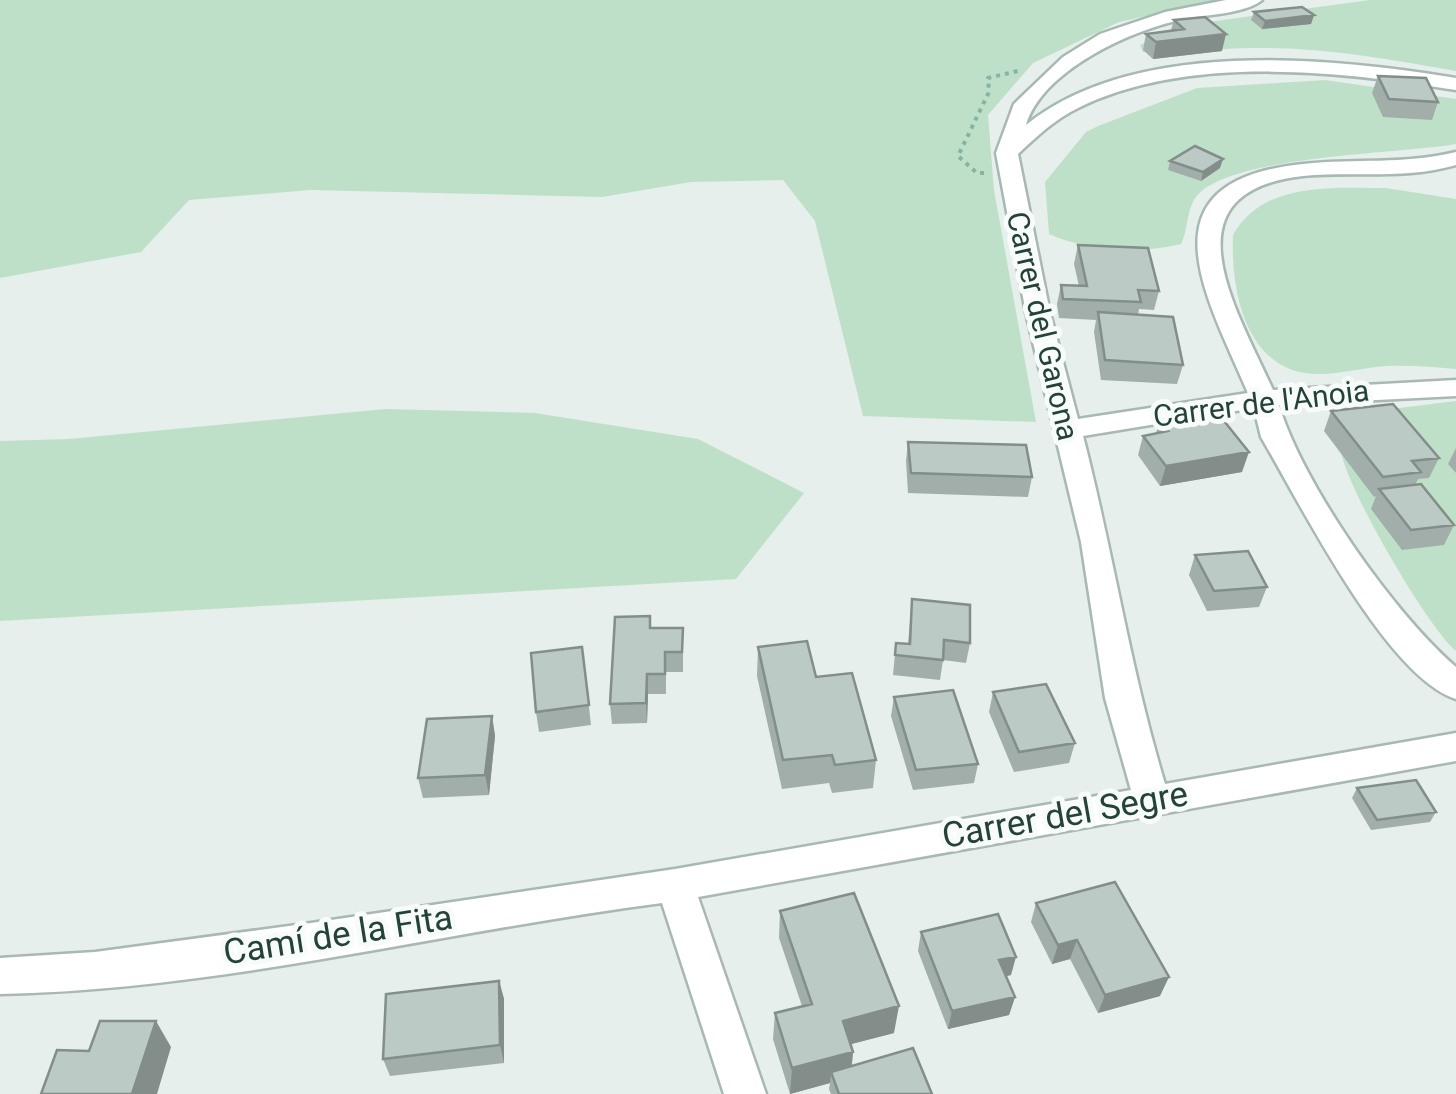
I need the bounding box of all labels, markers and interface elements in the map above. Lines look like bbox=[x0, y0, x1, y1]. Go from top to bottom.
street label: Carrer del Garona bbox=[1000, 208, 1086, 444]
street label: Carrer de l'Anoia bbox=[1151, 372, 1371, 434]
street label: Carrer del Segre bbox=[939, 773, 1191, 857]
street label: Camí de la Fita bbox=[221, 897, 455, 973]

